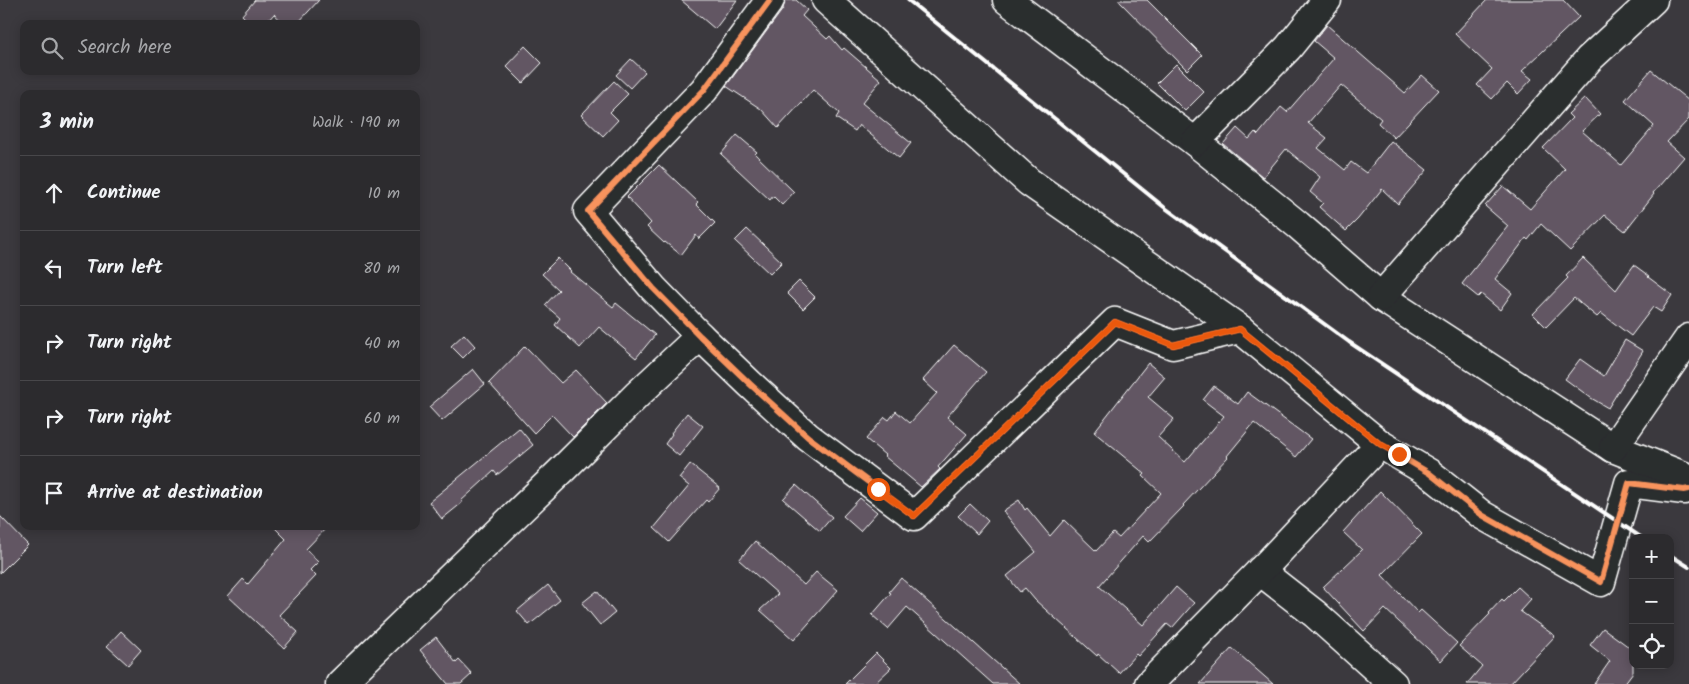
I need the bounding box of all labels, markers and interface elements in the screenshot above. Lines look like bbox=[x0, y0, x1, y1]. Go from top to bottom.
search box bbox=[20, 20, 420, 75]
text: Search here bbox=[78, 33, 172, 63]
icon: search bbox=[38, 34, 66, 62]
text: 3 min bbox=[40, 106, 94, 139]
text: Walk · 190 m bbox=[312, 110, 400, 135]
text: Continue bbox=[87, 178, 160, 208]
icon: ahead bbox=[40, 179, 68, 207]
text: 10 m bbox=[368, 181, 400, 206]
text: Turn left bbox=[87, 253, 162, 283]
icon: left bbox=[40, 254, 68, 282]
text: 80 m bbox=[363, 256, 400, 281]
text: Turn right bbox=[87, 328, 172, 358]
icon: right bbox=[40, 329, 68, 357]
text: 40 m bbox=[364, 331, 400, 356]
text: Turn right bbox=[87, 403, 172, 433]
icon: right bbox=[40, 404, 68, 432]
text: 60 m bbox=[364, 406, 400, 431]
route end bbox=[1388, 443, 1411, 466]
text: Arrive at destination bbox=[87, 478, 263, 508]
route start bbox=[867, 478, 890, 501]
icon: arrive bbox=[40, 479, 68, 507]
map controls bbox=[1629, 534, 1674, 669]
button: + bbox=[1629, 534, 1674, 579]
button: − bbox=[1629, 579, 1674, 624]
button: locate bbox=[1629, 624, 1674, 669]

